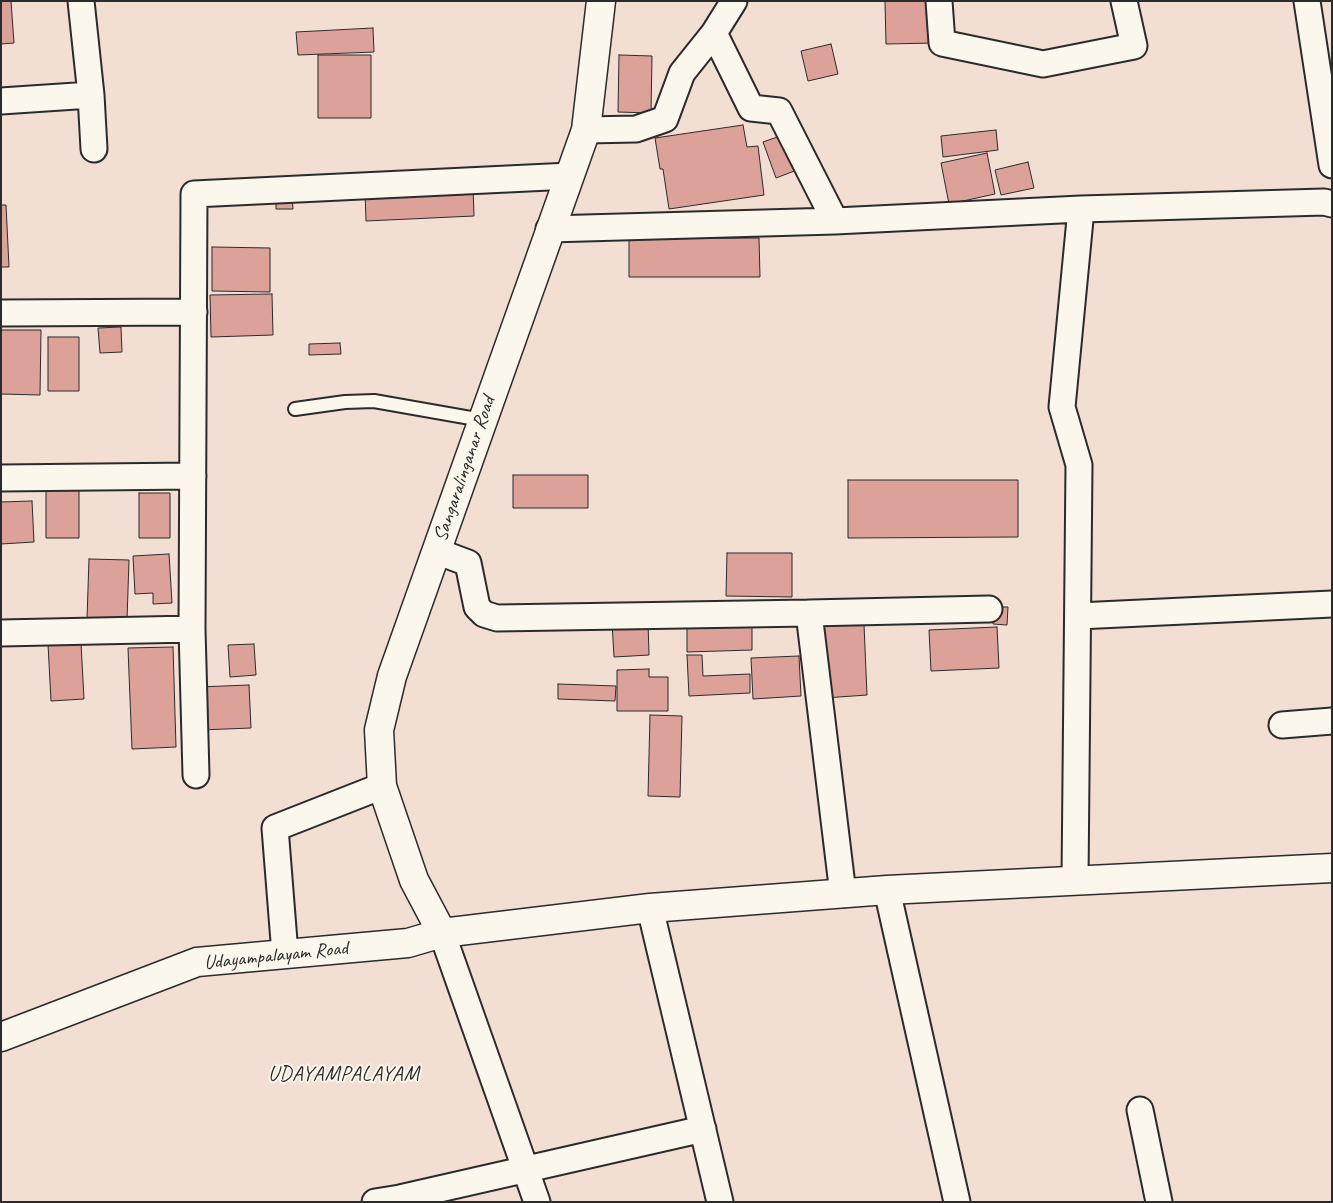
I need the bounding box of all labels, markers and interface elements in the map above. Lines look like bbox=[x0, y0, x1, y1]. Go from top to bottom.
street label: Sangaralinganar Road bbox=[429, 393, 501, 545]
street label: Udayampalayam Road bbox=[203, 937, 349, 975]
district label: UDAYAMPALAYAM bbox=[266, 1061, 422, 1087]

